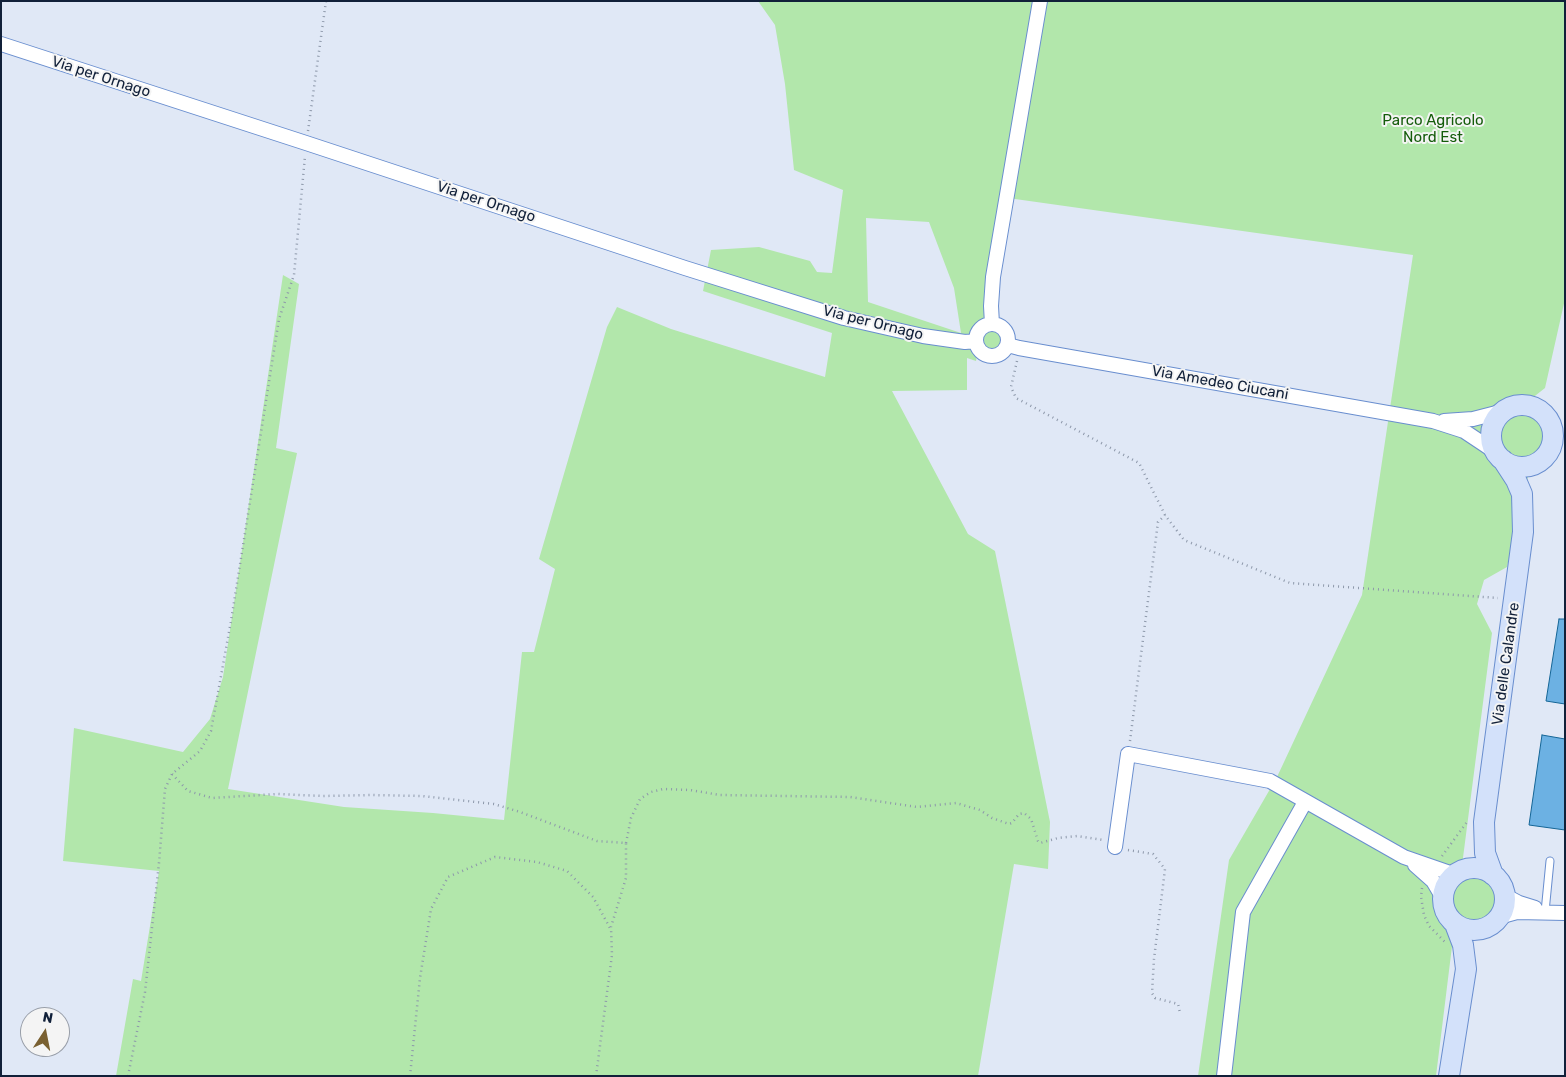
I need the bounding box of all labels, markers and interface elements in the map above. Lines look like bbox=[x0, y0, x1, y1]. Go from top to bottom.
street label: Via per Ornago bbox=[49, 53, 153, 101]
park label: Parco Agricolo Nord Est bbox=[1382, 112, 1484, 147]
street label: Via per Ornago bbox=[434, 178, 538, 226]
street label: Via per Ornago bbox=[821, 302, 925, 344]
street label: Via Amedeo Ciucani bbox=[1150, 362, 1290, 404]
street label: Via delle Calandre bbox=[1488, 601, 1524, 727]
north arrow bbox=[20, 1007, 70, 1057]
text: N bbox=[41, 1008, 54, 1027]

